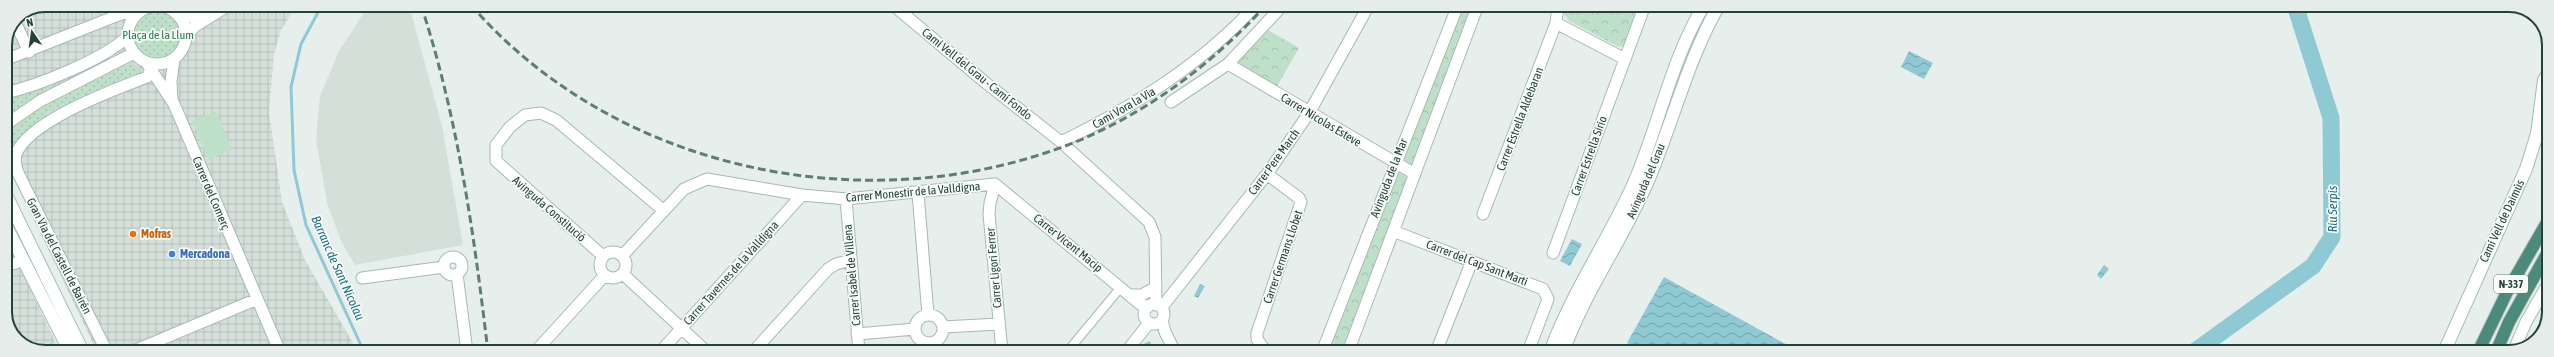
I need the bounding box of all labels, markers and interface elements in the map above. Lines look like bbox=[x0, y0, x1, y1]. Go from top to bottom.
north arrow bbox=[12, 12, 52, 52]
text: N bbox=[25, 16, 34, 29]
street label: Camí Vell del Grau - Camí Fondo bbox=[919, 25, 1035, 123]
park label: Plaça de la Llum bbox=[122, 28, 194, 42]
street label: Carrer Estrella Aldebaran bbox=[1494, 65, 1546, 173]
street label: Camí Vora la Via bbox=[1090, 84, 1158, 132]
street label: Carrer Nicolas Esteve bbox=[1278, 90, 1364, 150]
street label: Carrer Estrella Sirio bbox=[1568, 114, 1610, 198]
street label: Carrer Pere March bbox=[1245, 126, 1303, 198]
street label: Avinguda de la Mar bbox=[1367, 136, 1411, 220]
street label: Avinguda del Grau bbox=[1624, 141, 1668, 221]
street label: Carrer del Comerç bbox=[189, 154, 233, 232]
street label: Avinguda Constitució bbox=[509, 173, 589, 245]
street label: Camí Vell de Daimús bbox=[2477, 177, 2527, 265]
street label: Carrer Monestir de la Valldigna bbox=[845, 179, 981, 205]
water label: Riu Serpis bbox=[2325, 185, 2340, 232]
street label: Gran Via del Castell de Bairén bbox=[24, 196, 94, 316]
street label: Carrer Germans Llobet bbox=[1260, 208, 1306, 306]
street label: Carrer Vicent Macip bbox=[1031, 211, 1106, 275]
water label: Barranc de Sant Nicolau bbox=[308, 213, 368, 323]
street label: Carrer Tavernes de la Valldigna bbox=[681, 218, 781, 328]
street label: Carrer Isabel de Villena bbox=[841, 224, 863, 326]
place label: Mofras bbox=[141, 227, 172, 241]
street label: Carrer Ligori Ferrer bbox=[983, 227, 1004, 309]
marker: Mofras bbox=[128, 229, 138, 239]
street label: Carrer del Cap Sant Martí bbox=[1424, 237, 1530, 289]
place label: Mercadona bbox=[180, 247, 230, 261]
marker: Mercadona bbox=[167, 249, 177, 259]
road number: N-337 bbox=[2494, 275, 2528, 293]

